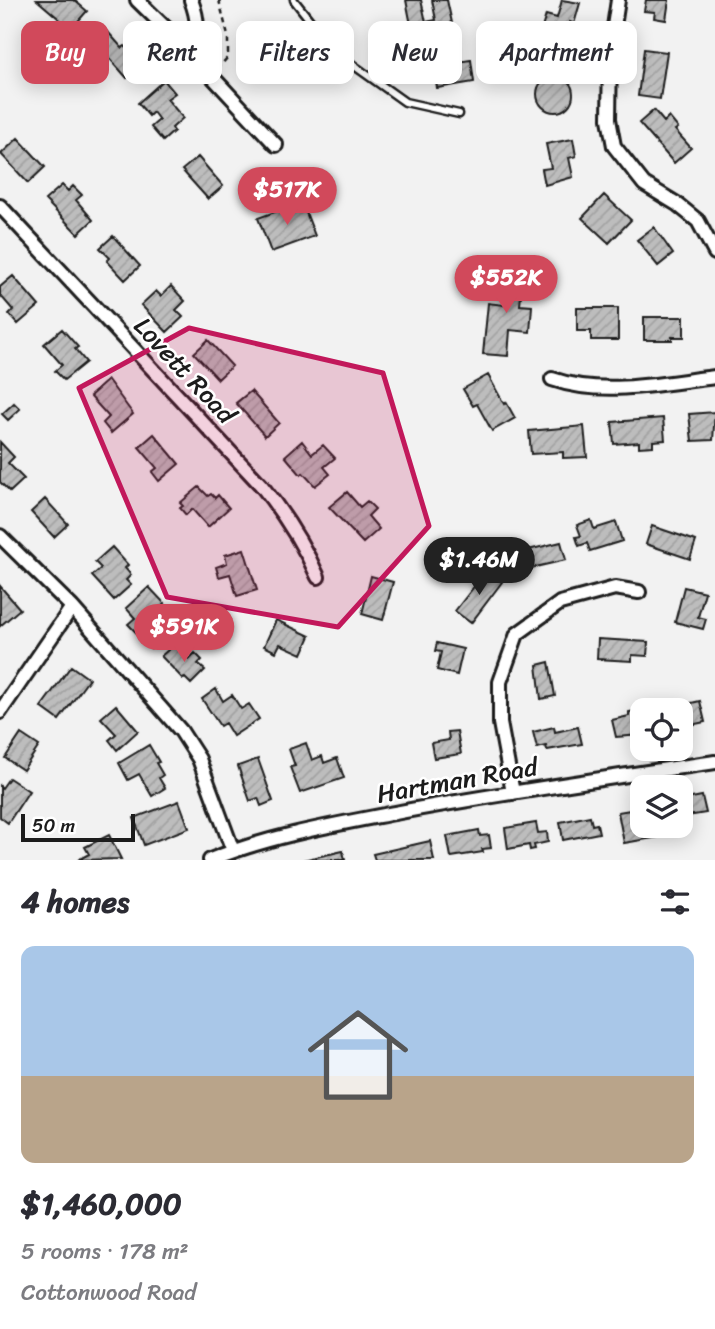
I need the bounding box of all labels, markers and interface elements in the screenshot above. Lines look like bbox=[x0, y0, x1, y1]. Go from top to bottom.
chip: Buy bbox=[21, 21, 109, 84]
chip: Rent bbox=[123, 21, 222, 84]
chip: Filters bbox=[236, 21, 354, 84]
chip: New bbox=[368, 21, 462, 84]
chip: Apartment bbox=[476, 21, 637, 84]
pin: $517K bbox=[238, 168, 336, 227]
text: $517K bbox=[254, 169, 320, 210]
pin: $552K bbox=[457, 256, 555, 315]
text: $552K bbox=[471, 257, 541, 298]
street label: Lovett Road bbox=[122, 305, 249, 436]
pin: $1.46M bbox=[422, 538, 536, 597]
text: $1.46M bbox=[440, 539, 518, 580]
pin: $591K bbox=[135, 604, 233, 664]
text: $591K bbox=[150, 606, 218, 647]
map controls bbox=[630, 698, 693, 838]
button: locate bbox=[630, 698, 693, 761]
street label: Hartman Road bbox=[373, 743, 543, 817]
button: layers bbox=[630, 775, 693, 838]
text: 50 m bbox=[32, 809, 75, 842]
scale bar bbox=[21, 811, 135, 843]
text: 4 homes bbox=[21, 875, 129, 929]
icon: filters bbox=[656, 883, 694, 921]
icon: home bbox=[295, 992, 421, 1118]
text: $1,460,000 bbox=[21, 1177, 182, 1231]
text: 5 rooms · 178 m² bbox=[21, 1231, 189, 1272]
text: Cottonwood Road bbox=[21, 1272, 197, 1313]

